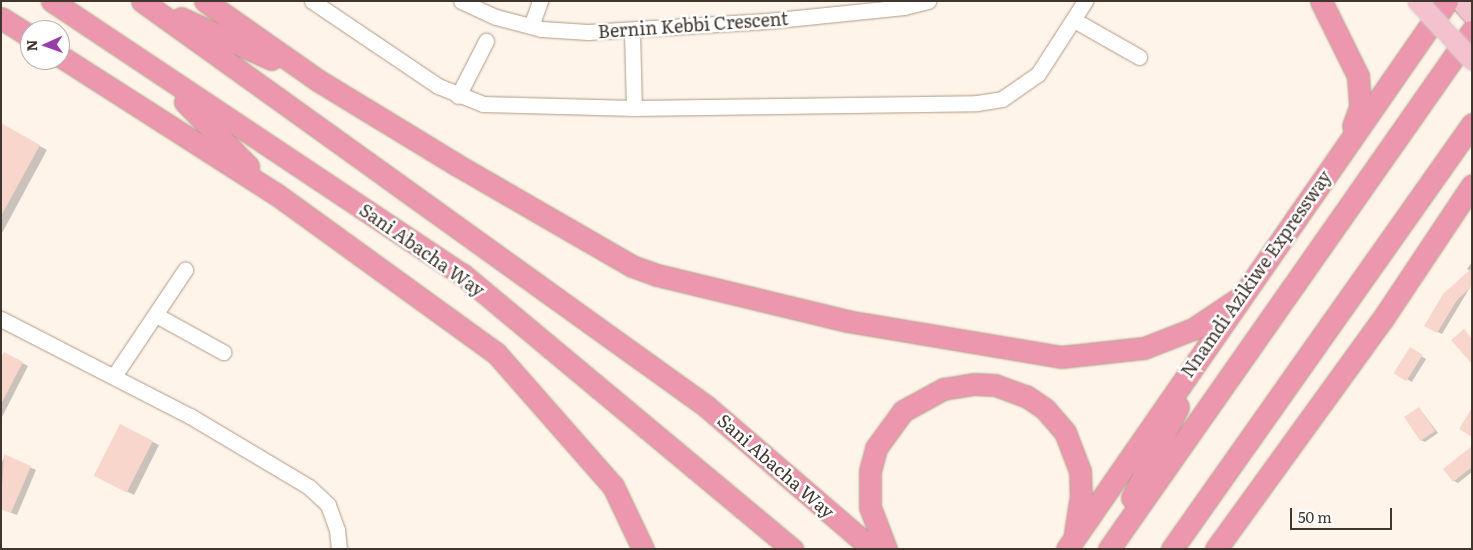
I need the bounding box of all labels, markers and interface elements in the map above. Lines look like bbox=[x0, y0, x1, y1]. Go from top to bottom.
street label: Bernin Kebbi Crescent bbox=[597, 8, 789, 42]
north arrow bbox=[20, 20, 70, 70]
text: N bbox=[21, 39, 41, 52]
street label: Nnamdi Azikiwe Expressway bbox=[1176, 167, 1336, 381]
street label: Sani Abacha Way bbox=[355, 199, 489, 301]
street label: Sani Abacha Way bbox=[713, 409, 839, 523]
scale bar bbox=[1293, 498, 1396, 530]
text: 50 m bbox=[1298, 505, 1332, 528]

